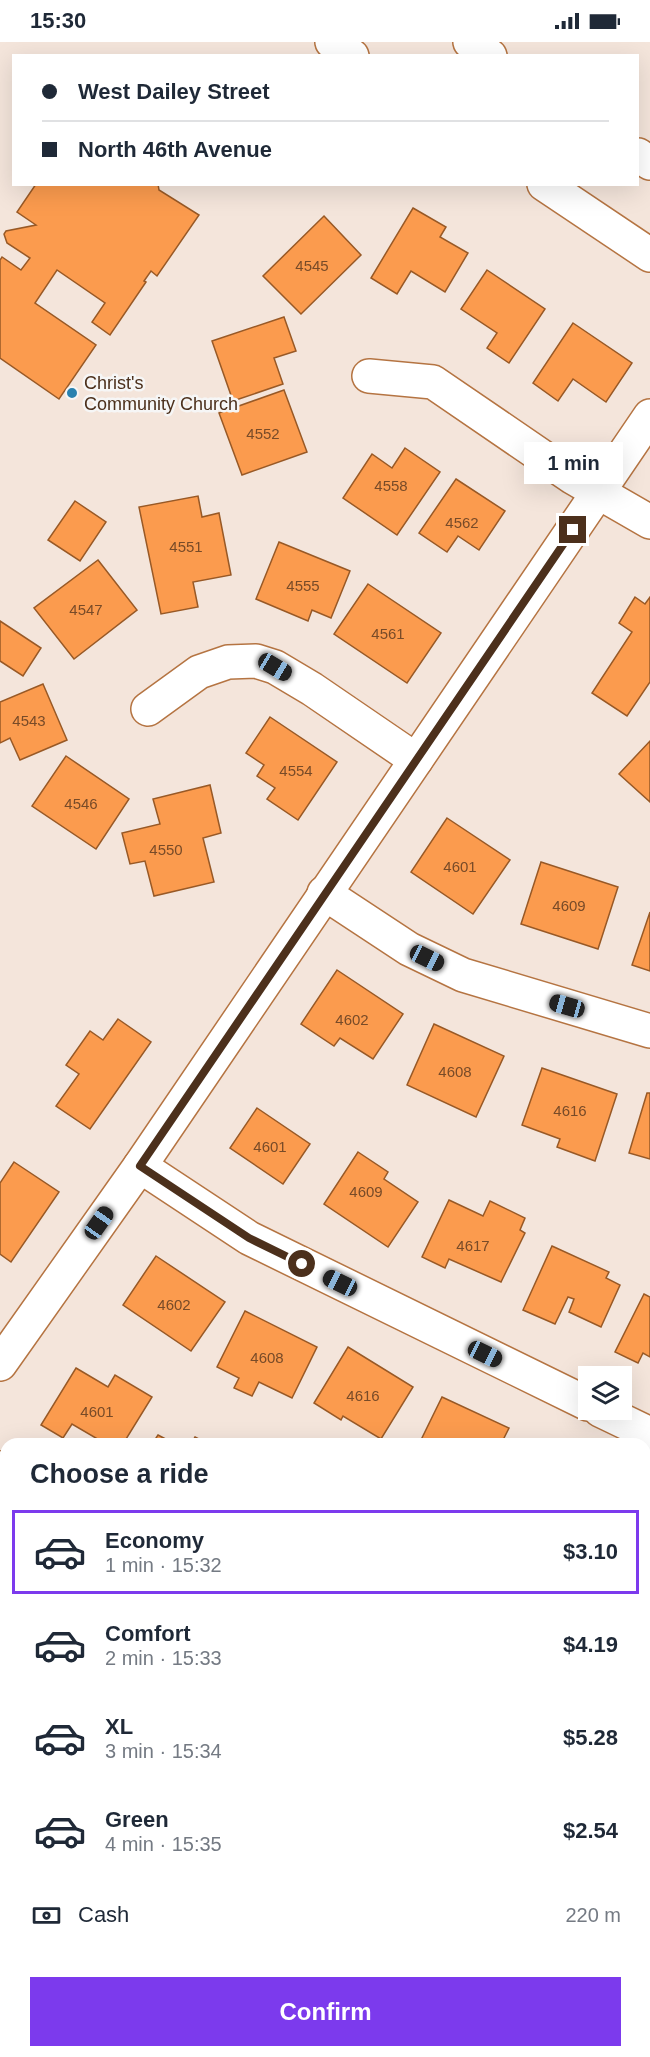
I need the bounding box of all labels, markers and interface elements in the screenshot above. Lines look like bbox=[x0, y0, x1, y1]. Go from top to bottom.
text: 15:30 bbox=[30, 8, 86, 33]
text: West Dailey Street bbox=[78, 79, 270, 104]
text: North 46th Avenue bbox=[78, 137, 272, 162]
house number: 4545 bbox=[295, 257, 329, 274]
place label: Christ's Community Church bbox=[84, 373, 238, 414]
marker: Christ's Community Church bbox=[65, 386, 79, 400]
house number: 4552 bbox=[246, 425, 280, 442]
callout: 1 min bbox=[524, 443, 622, 485]
text: 1 min bbox=[547, 452, 600, 474]
house number: 4558 bbox=[374, 477, 408, 494]
house number: 4562 bbox=[445, 514, 479, 531]
route end bbox=[559, 516, 586, 543]
house number: 4551 bbox=[169, 538, 203, 555]
house number: 4555 bbox=[286, 577, 320, 594]
house number: 4547 bbox=[69, 601, 103, 618]
house number: 4561 bbox=[371, 625, 405, 642]
car bbox=[255, 650, 295, 684]
house number: 4543 bbox=[12, 712, 46, 729]
house number: 4554 bbox=[279, 762, 313, 779]
house number: 4546 bbox=[64, 795, 98, 812]
house number: 4550 bbox=[149, 841, 183, 858]
house number: 4601 bbox=[443, 858, 477, 875]
house number: 4609 bbox=[552, 897, 586, 914]
car bbox=[407, 942, 447, 974]
car bbox=[547, 992, 587, 1020]
house number: 4602 bbox=[335, 1011, 369, 1028]
house number: 4608 bbox=[438, 1063, 472, 1080]
house number: 4616 bbox=[553, 1102, 587, 1119]
house number: 4601 bbox=[253, 1138, 287, 1155]
house number: 4609 bbox=[349, 1183, 383, 1200]
car bbox=[81, 1203, 117, 1243]
house number: 4617 bbox=[456, 1237, 490, 1254]
route start bbox=[288, 1250, 315, 1277]
car bbox=[320, 1267, 360, 1299]
house number: 4602 bbox=[157, 1296, 191, 1313]
car bbox=[465, 1338, 505, 1370]
house number: 4608 bbox=[250, 1349, 284, 1366]
map controls bbox=[578, 1366, 632, 1420]
button: layers bbox=[578, 1366, 632, 1420]
house number: 4616 bbox=[346, 1387, 380, 1404]
house number: 4601 bbox=[80, 1403, 114, 1420]
text: Choose a ride bbox=[30, 1459, 209, 1489]
icon: car bbox=[33, 1525, 87, 1579]
text: Economy bbox=[105, 1528, 204, 1553]
text: $3.10 bbox=[563, 1539, 618, 1564]
text: 1 min · 15:32 bbox=[105, 1554, 222, 1576]
icon: car bbox=[33, 1618, 87, 1672]
text: Comfort bbox=[105, 1621, 191, 1646]
text: $4.19 bbox=[563, 1632, 618, 1657]
text: 2 min · 15:33 bbox=[105, 1647, 222, 1669]
icon: car bbox=[33, 1711, 87, 1765]
text: XL bbox=[105, 1714, 133, 1739]
text: $5.28 bbox=[563, 1725, 618, 1750]
text: 3 min · 15:34 bbox=[105, 1740, 222, 1762]
icon: car bbox=[33, 1804, 87, 1858]
text: Green bbox=[105, 1807, 169, 1832]
text: $2.54 bbox=[563, 1818, 618, 1843]
text: 4 min · 15:35 bbox=[105, 1833, 222, 1855]
icon: cash bbox=[30, 1899, 63, 1932]
text: Cash bbox=[78, 1902, 129, 1927]
text: 220 m bbox=[565, 1904, 621, 1926]
button: Confirm bbox=[30, 1977, 621, 2046]

